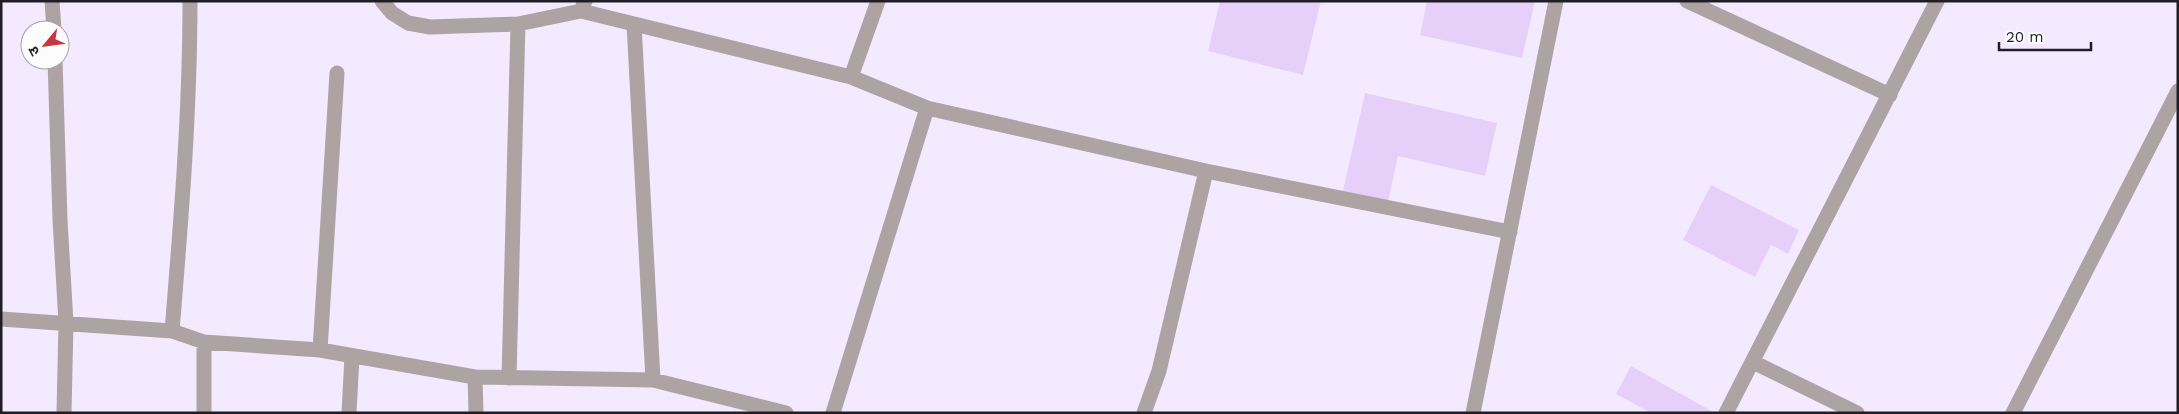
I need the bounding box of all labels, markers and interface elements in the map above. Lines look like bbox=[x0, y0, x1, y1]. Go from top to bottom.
north arrow bbox=[20, 20, 70, 70]
scale bar bbox=[1999, 20, 2092, 52]
text: 20 m bbox=[2006, 28, 2044, 46]
text: उ bbox=[24, 43, 43, 59]

